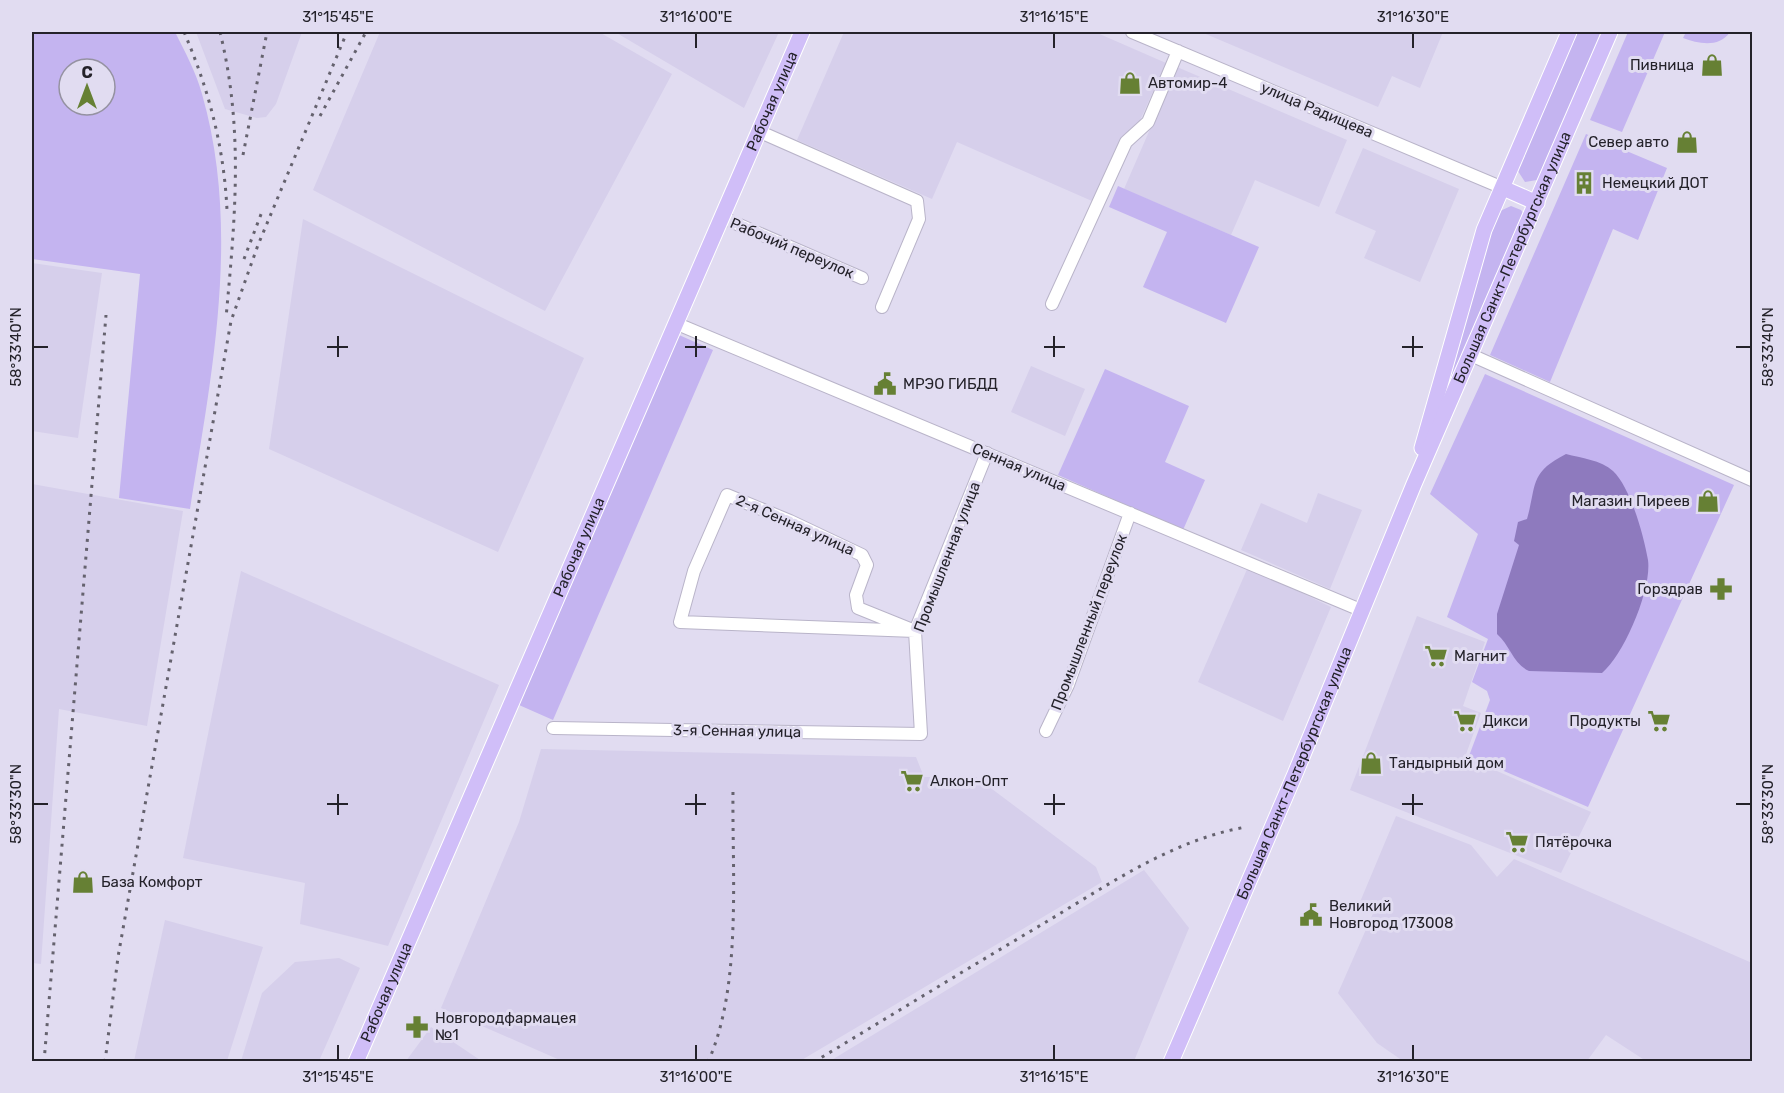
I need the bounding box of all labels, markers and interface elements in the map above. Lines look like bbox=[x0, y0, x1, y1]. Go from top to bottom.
text: 31°15'45"E bbox=[302, 8, 374, 26]
text: 31°16'00"E bbox=[660, 8, 732, 26]
text: 31°16'15"E bbox=[1019, 8, 1089, 26]
text: 31°16'30"E bbox=[1377, 8, 1449, 26]
street label: Рабочая улица bbox=[743, 49, 802, 154]
shop icon: Пивница bbox=[1699, 52, 1725, 78]
place label: Пивница bbox=[1630, 56, 1694, 74]
north arrow bbox=[57, 57, 117, 117]
text: С bbox=[81, 63, 93, 82]
shop icon: Автомир-4 bbox=[1117, 70, 1143, 96]
place label: Автомир-4 bbox=[1148, 74, 1228, 92]
street label: улица Радищева bbox=[1258, 78, 1376, 142]
street label: Большая Санкт-Петербургская улица bbox=[1450, 129, 1575, 386]
shop icon: Север авто bbox=[1674, 129, 1700, 155]
place label: Север авто bbox=[1588, 133, 1669, 151]
building icon: Немецкий ДОТ bbox=[1571, 170, 1597, 196]
place label: Немецкий ДОТ bbox=[1602, 174, 1709, 192]
street label: Рабочий переулок bbox=[727, 214, 857, 282]
text: 58°33'40"N bbox=[7, 307, 25, 387]
text: 58°33'40"N bbox=[1759, 307, 1777, 387]
public building icon: МРЭО ГИБДД bbox=[872, 371, 898, 397]
place label: МРЭО ГИБДД bbox=[903, 375, 998, 393]
street label: Сенная улица bbox=[969, 439, 1069, 495]
street label: Промышленная улица bbox=[910, 479, 984, 635]
shop icon: Магазин Пиреев bbox=[1695, 488, 1721, 514]
street label: 2-я Сенная улица bbox=[733, 491, 857, 559]
place label: Магазин Пиреев bbox=[1571, 492, 1690, 510]
street label: Рабочая улица bbox=[549, 495, 608, 600]
street label: Промышленный переулок bbox=[1047, 531, 1131, 713]
pharmacy icon: Горздрав bbox=[1708, 576, 1734, 602]
place label: Горздрав bbox=[1637, 580, 1703, 598]
supermarket icon: Магнит bbox=[1423, 643, 1449, 669]
street label: Большая Санкт-Петербургская улица bbox=[1233, 644, 1355, 902]
place label: Магнит bbox=[1454, 647, 1507, 665]
supermarket icon: Дикси bbox=[1452, 708, 1478, 734]
supermarket icon: Продукты bbox=[1646, 708, 1672, 734]
place label: Дикси bbox=[1483, 712, 1528, 730]
place label: Продукты bbox=[1569, 712, 1641, 730]
street label: 3-я Сенная улица bbox=[673, 721, 801, 741]
shop icon: Тандырный дом bbox=[1358, 750, 1384, 776]
place label: Тандырный дом bbox=[1389, 754, 1504, 772]
text: 58°33'30"N bbox=[7, 764, 25, 844]
text: 58°33'30"N bbox=[1759, 764, 1777, 844]
supermarket icon: Алкон-Опт bbox=[899, 768, 925, 794]
place label: Алкон-Опт bbox=[930, 772, 1008, 790]
supermarket icon: Пятёрочка bbox=[1504, 829, 1530, 855]
place label: Пятёрочка bbox=[1535, 833, 1612, 851]
shop icon: База Комфорт bbox=[70, 869, 96, 895]
place label: База Комфорт bbox=[101, 873, 203, 891]
place label: Великий Новгород 173008 bbox=[1329, 897, 1454, 932]
public building icon: Великий Новгород 173008 bbox=[1298, 902, 1324, 928]
street label: Рабочая улица bbox=[357, 940, 416, 1045]
place label: Новгородфармацея №1 bbox=[435, 1009, 577, 1044]
pharmacy icon: Новгородфармацея №1 bbox=[404, 1014, 430, 1040]
text: 31°15'45"E bbox=[302, 1068, 374, 1086]
text: 31°16'00"E bbox=[660, 1068, 732, 1086]
text: 31°16'15"E bbox=[1019, 1068, 1089, 1086]
text: 31°16'30"E bbox=[1377, 1068, 1449, 1086]

